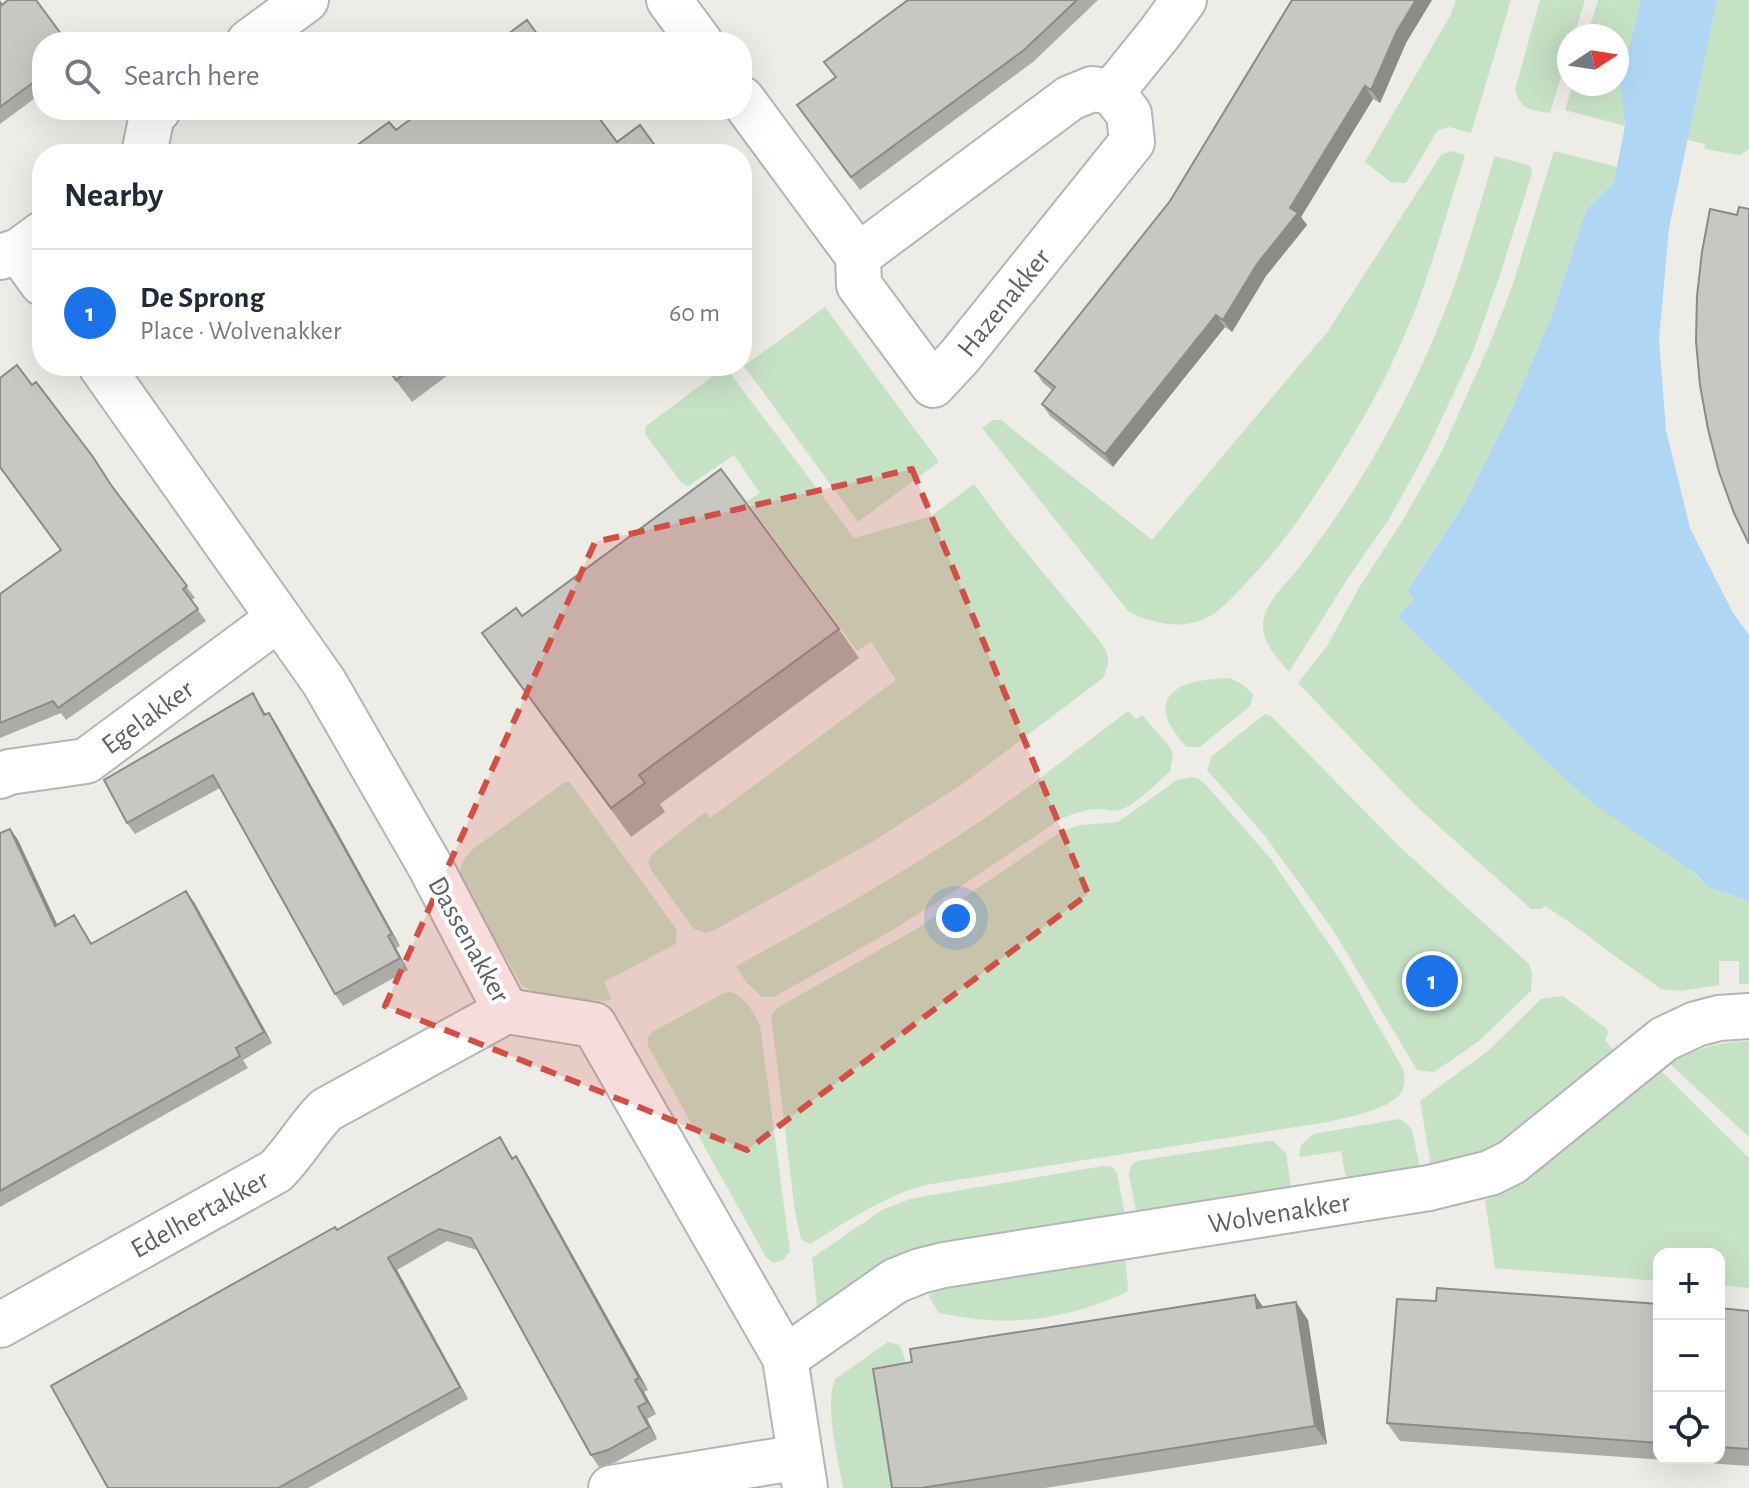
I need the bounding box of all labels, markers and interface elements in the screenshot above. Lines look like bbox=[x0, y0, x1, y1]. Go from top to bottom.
north arrow bbox=[1557, 24, 1629, 96]
search box bbox=[32, 32, 752, 120]
icon: search bbox=[60, 54, 104, 98]
text: Search here bbox=[124, 61, 260, 91]
text: Nearby bbox=[64, 179, 163, 213]
street label: Hazenakker bbox=[953, 244, 1056, 363]
text: De Sprong bbox=[140, 283, 264, 313]
text: 1 bbox=[85, 300, 95, 326]
text: 60 m bbox=[669, 300, 720, 326]
text: Place · Wolvenakker bbox=[140, 318, 341, 344]
street label: Egelakker bbox=[97, 675, 199, 760]
street label: Dassenakker bbox=[422, 872, 514, 1008]
your location bbox=[936, 898, 976, 938]
pin: 1 bbox=[1406, 951, 1458, 1011]
street label: Edelhertakker bbox=[126, 1166, 273, 1264]
street label: Wolvenakker bbox=[1206, 1189, 1352, 1239]
map controls bbox=[1653, 1248, 1725, 1464]
button: + bbox=[1653, 1248, 1725, 1320]
button: − bbox=[1653, 1320, 1725, 1392]
button: locate bbox=[1653, 1392, 1725, 1464]

